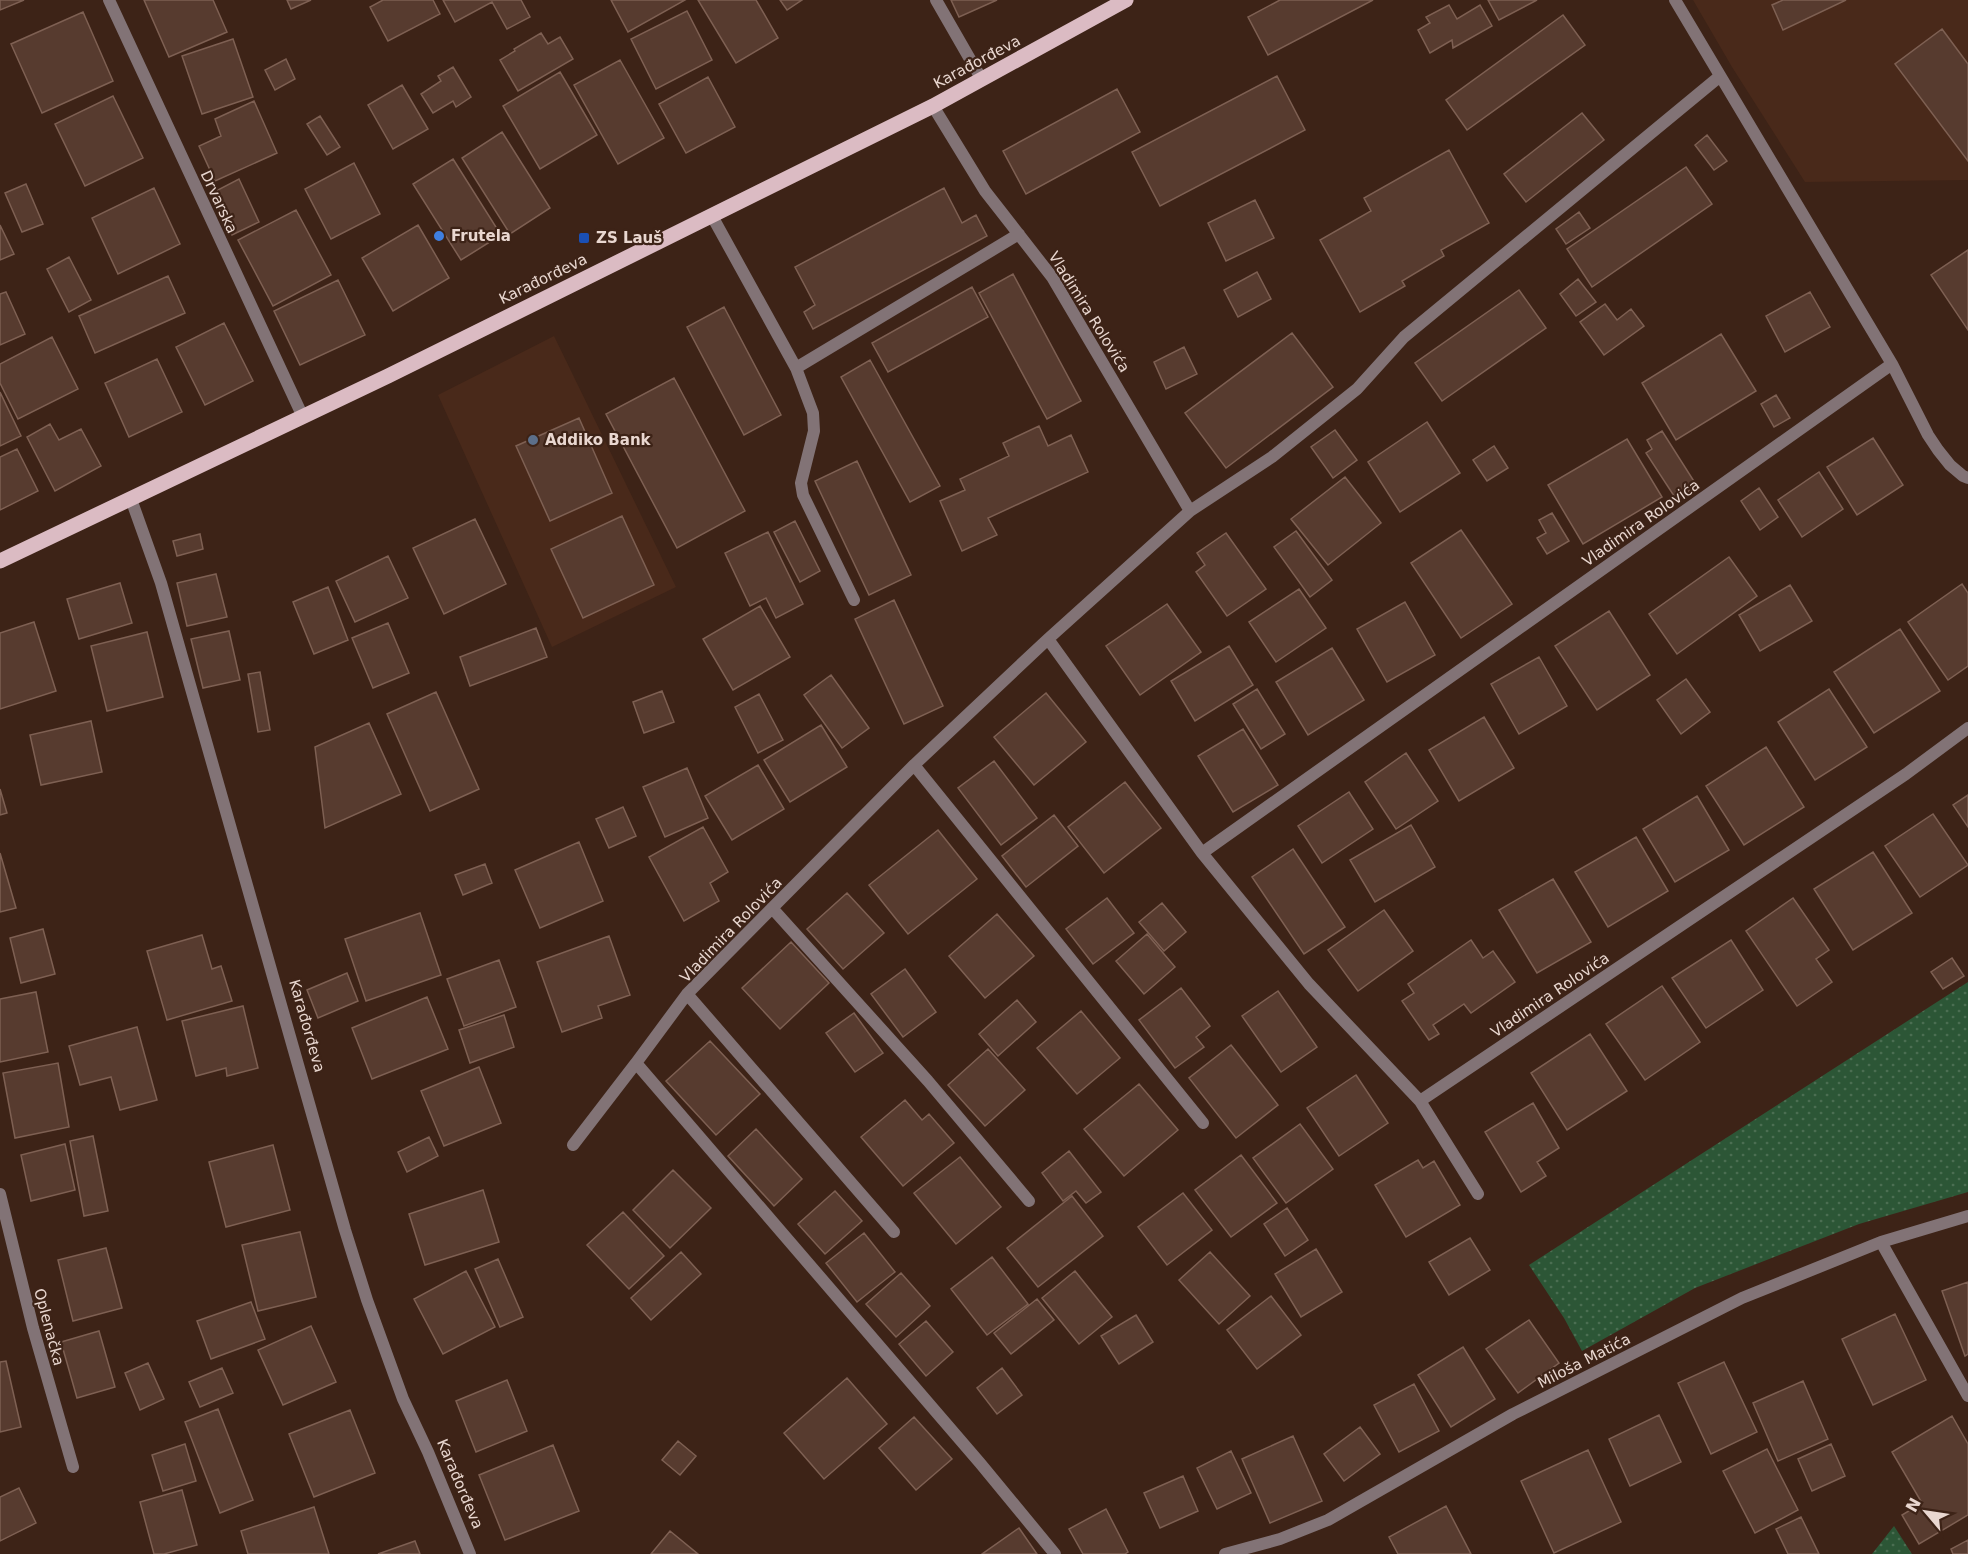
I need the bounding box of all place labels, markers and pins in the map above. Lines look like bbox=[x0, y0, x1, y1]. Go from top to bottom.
place label: Frutela bbox=[451, 227, 511, 245]
marker: Frutela bbox=[432, 229, 446, 243]
place label: ZS Lauš bbox=[596, 229, 662, 247]
marker: ZS Lauš bbox=[577, 231, 591, 245]
place label: Addiko Bank bbox=[545, 431, 652, 449]
marker: Addiko Bank bbox=[526, 433, 540, 447]

